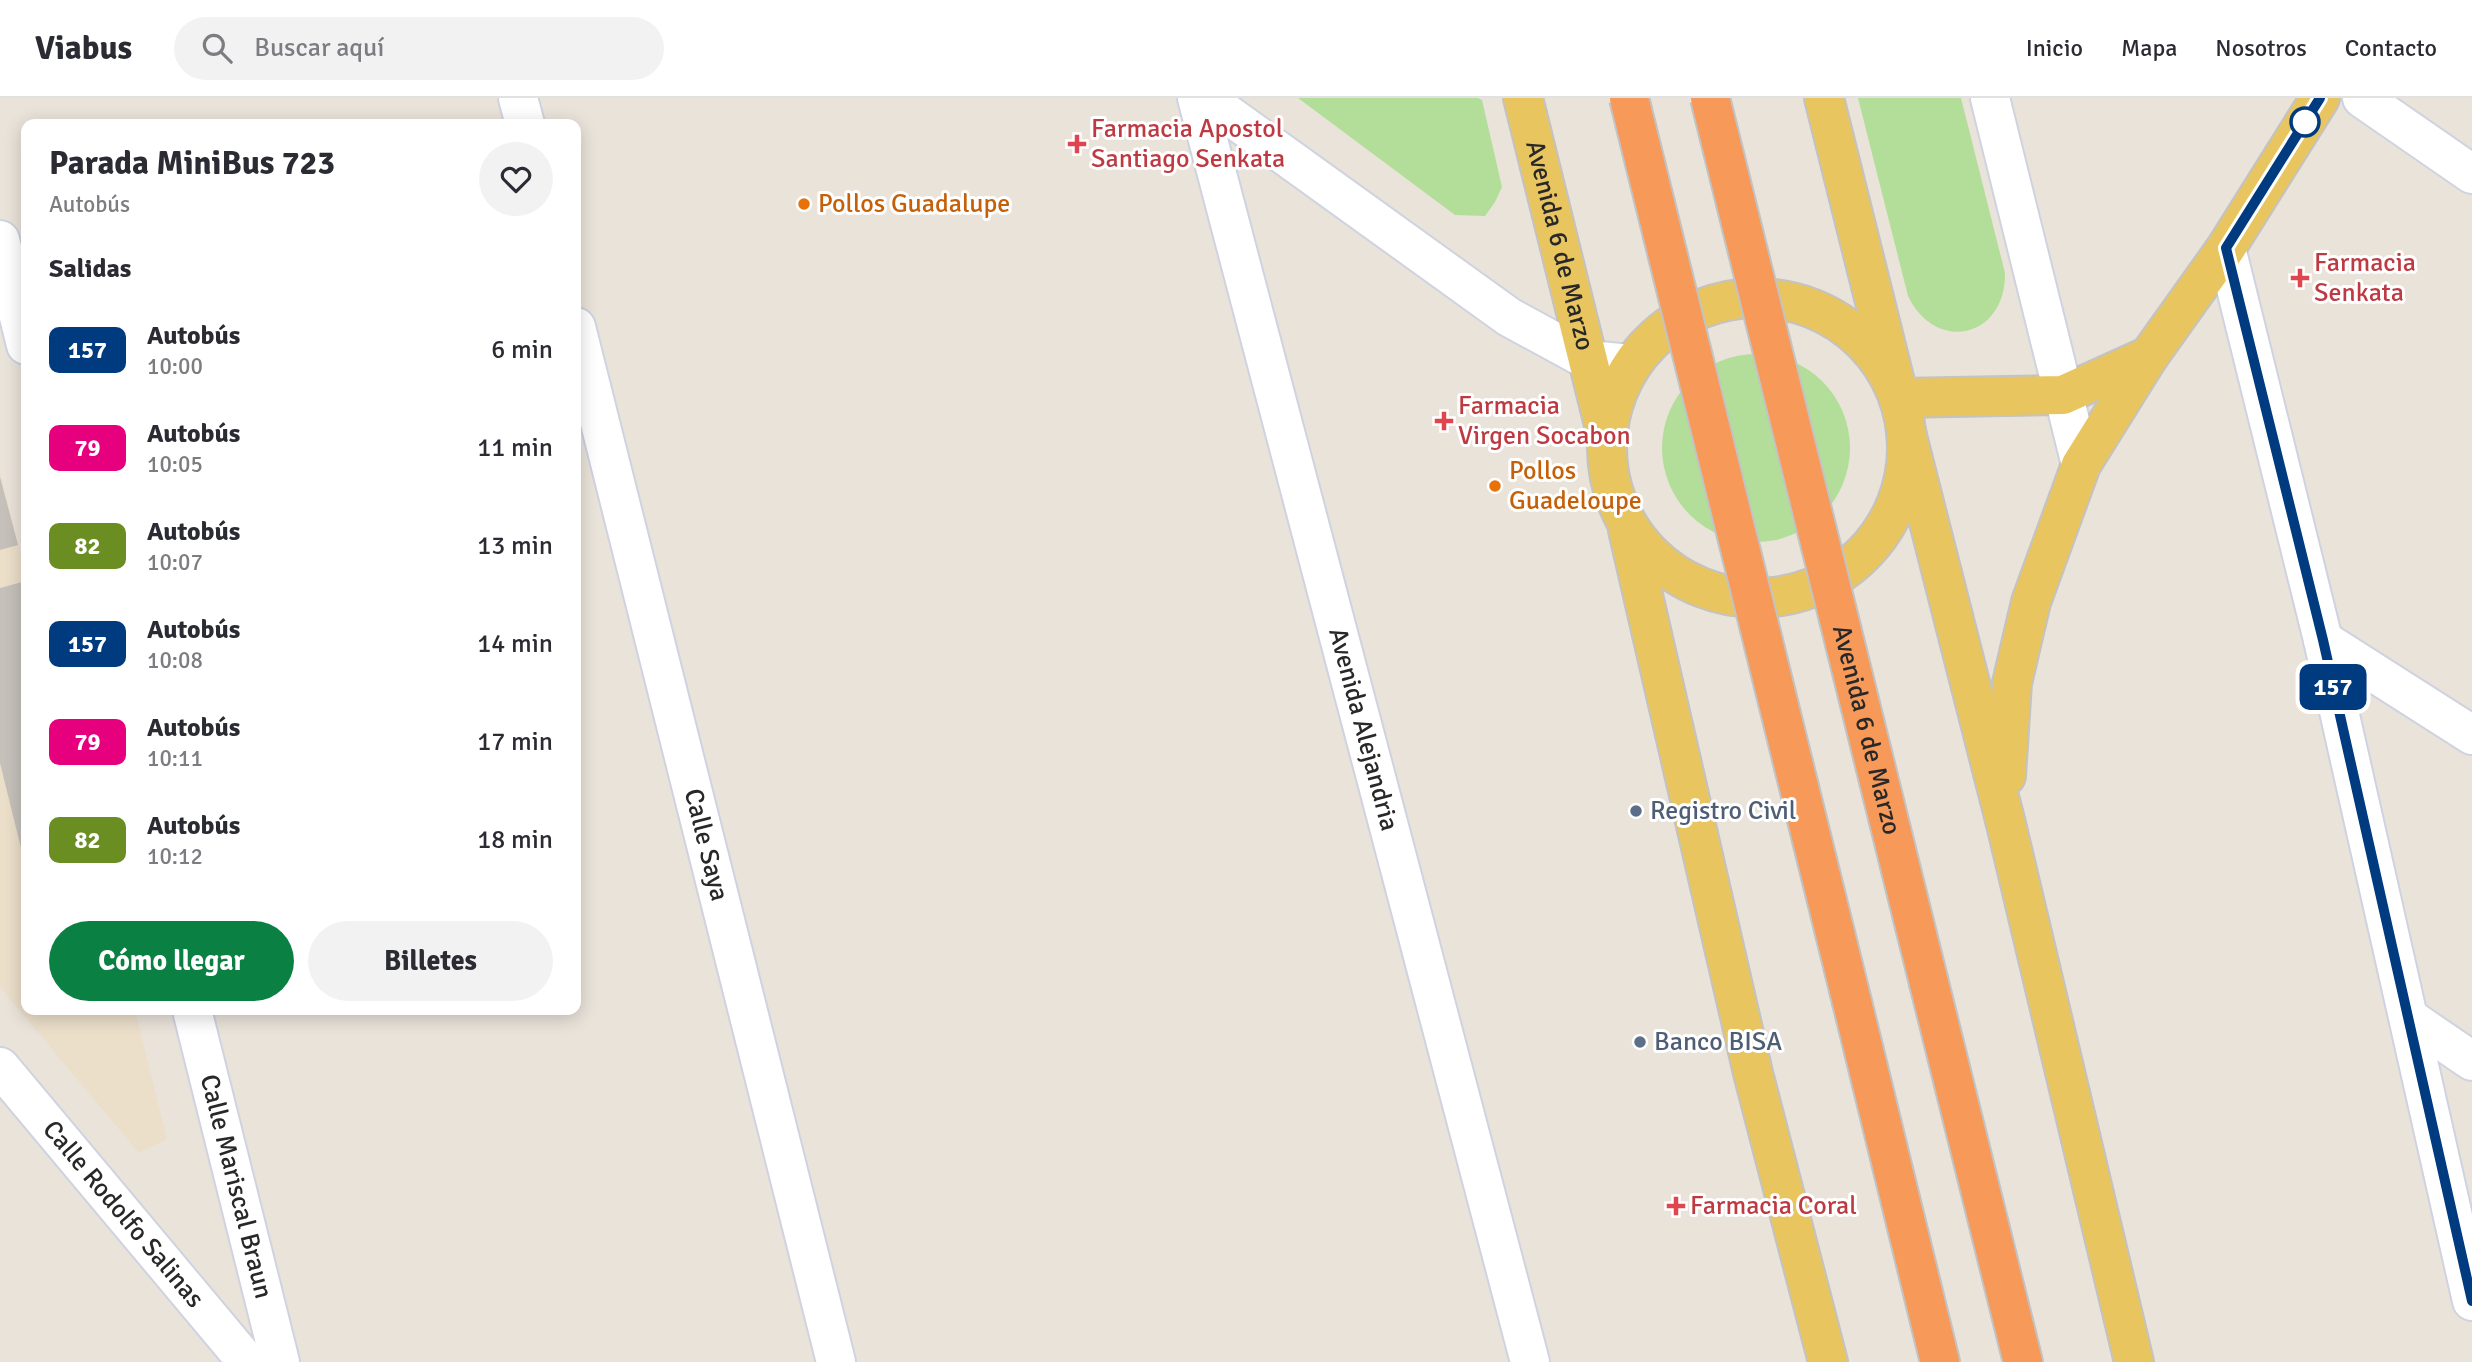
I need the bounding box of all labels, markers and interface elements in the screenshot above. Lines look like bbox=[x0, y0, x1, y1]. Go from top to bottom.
search box bbox=[174, 17, 664, 80]
text: Viabus bbox=[35, 28, 132, 69]
icon: search bbox=[198, 29, 236, 67]
text: Buscar aquí bbox=[254, 32, 384, 64]
text: Inicio bbox=[2026, 33, 2083, 63]
text: Mapa bbox=[2121, 33, 2177, 63]
text: Nosotros bbox=[2215, 33, 2307, 63]
text: Contacto bbox=[2345, 33, 2437, 63]
unlabelled marker bbox=[2290, 107, 2320, 137]
place label: Farmacia Apostol Santiago Senkata bbox=[1091, 113, 1285, 175]
marker: Farmacia Apostol Santiago Senkata bbox=[1069, 136, 1085, 152]
street label: Avenida 6 de Marzo bbox=[1518, 137, 1601, 354]
button: heart bbox=[479, 142, 553, 216]
text: Parada MiniBus 723 bbox=[49, 143, 335, 184]
place label: Pollos Guadalupe bbox=[818, 188, 1010, 220]
text: Autobús bbox=[49, 190, 130, 219]
marker: Pollos Guadalupe bbox=[796, 196, 812, 212]
place label: Farmacia Senkata bbox=[2314, 247, 2416, 309]
text: Salidas bbox=[49, 253, 131, 285]
marker: Farmacia Senkata bbox=[2292, 270, 2308, 286]
text: Autobús bbox=[147, 320, 240, 352]
text: 6 min bbox=[491, 334, 553, 366]
text: 157 bbox=[68, 335, 107, 365]
text: 10:00 bbox=[147, 352, 203, 381]
place label: Farmacia Virgen Socabon bbox=[1458, 390, 1631, 452]
marker: Farmacia Virgen Socabon bbox=[1436, 413, 1452, 429]
text: Autobús bbox=[147, 418, 240, 450]
text: 11 min bbox=[477, 432, 553, 464]
text: 79 bbox=[75, 433, 100, 463]
text: 10:05 bbox=[147, 450, 203, 479]
place label: Pollos Guadeloupe bbox=[1509, 455, 1642, 517]
marker: Pollos Guadeloupe bbox=[1487, 478, 1503, 494]
text: Autobús bbox=[147, 516, 240, 548]
text: 13 min bbox=[477, 530, 553, 562]
text: 82 bbox=[75, 531, 100, 561]
text: 10:07 bbox=[147, 548, 203, 577]
text: Autobús bbox=[147, 614, 240, 646]
street label: Avenida 6 de Marzo bbox=[1825, 622, 1908, 838]
street label: Avenida Alejandria bbox=[1321, 625, 1405, 834]
text: 14 min bbox=[477, 628, 553, 660]
text: 157 bbox=[68, 629, 107, 659]
text: 10:08 bbox=[147, 646, 203, 675]
line badge: 157 bbox=[2293, 664, 2373, 710]
text: 157 bbox=[2314, 672, 2352, 702]
text: Autobús bbox=[147, 712, 240, 744]
text: 17 min bbox=[477, 726, 553, 758]
text: 79 bbox=[75, 727, 100, 757]
text: 10:11 bbox=[147, 744, 203, 773]
street label: Calle Saya bbox=[677, 785, 736, 904]
place label: Registro Civil bbox=[1650, 795, 1796, 827]
marker: Registro Civil bbox=[1628, 803, 1644, 819]
text: Autobús bbox=[147, 810, 240, 842]
text: 18 min bbox=[477, 824, 553, 856]
text: 82 bbox=[75, 825, 100, 855]
text: 10:12 bbox=[147, 842, 203, 871]
button: Cómo llegar bbox=[49, 921, 294, 1001]
button: Billetes bbox=[308, 921, 553, 1001]
place label: Banco BISA bbox=[1654, 1026, 1782, 1058]
marker: Banco BISA bbox=[1632, 1034, 1648, 1050]
street label: Calle Mariscal Braun bbox=[193, 1071, 280, 1302]
street label: Calle Rodolfo Salinas bbox=[36, 1114, 211, 1314]
place label: Farmacia Coral bbox=[1690, 1190, 1857, 1222]
marker: Farmacia Coral bbox=[1668, 1198, 1684, 1214]

